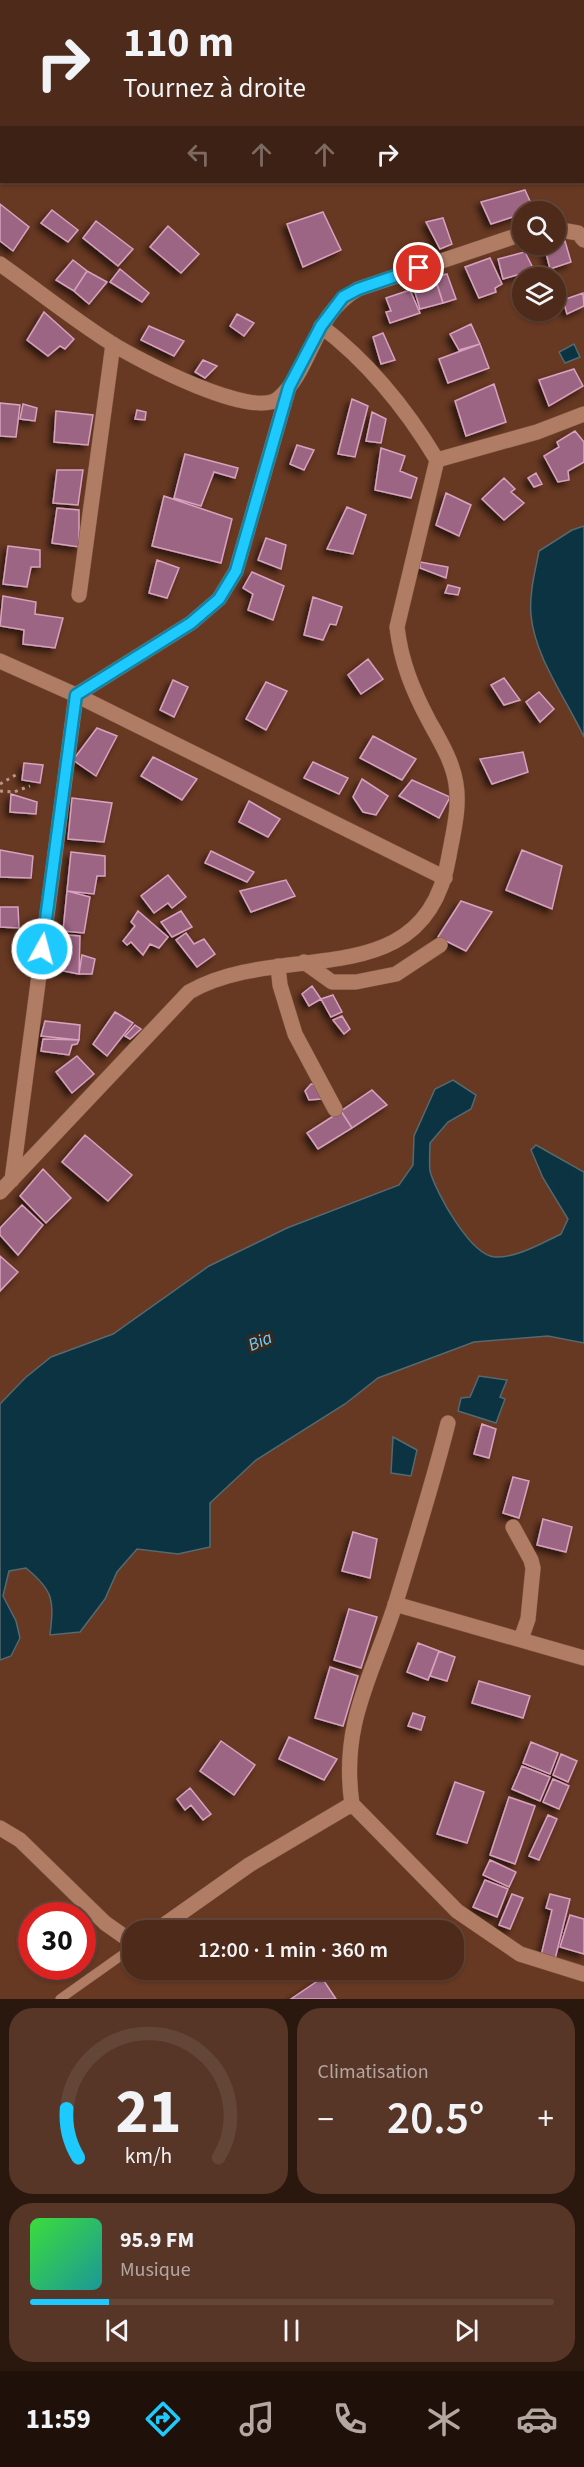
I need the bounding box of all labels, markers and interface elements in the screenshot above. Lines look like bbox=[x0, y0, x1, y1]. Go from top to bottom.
text: 110 m bbox=[123, 13, 234, 73]
icon: right bbox=[24, 24, 102, 102]
text: Tournez à droite bbox=[123, 69, 306, 108]
icon: left bbox=[182, 138, 215, 171]
icon: ahead bbox=[245, 138, 278, 171]
icon: ahead bbox=[308, 138, 341, 171]
icon: right bbox=[371, 138, 404, 171]
map controls bbox=[512, 201, 566, 321]
button: search bbox=[512, 201, 566, 255]
pin bbox=[393, 242, 444, 293]
icon: arrive bbox=[402, 251, 435, 284]
button: layers bbox=[512, 267, 566, 321]
position arrow bbox=[10, 917, 74, 981]
water label: Bia bbox=[244, 1325, 277, 1358]
speed limit sign: 30 bbox=[18, 1902, 96, 1980]
text: 12:00 · 1 min · 360 m bbox=[198, 1934, 388, 1966]
text: Climatisation bbox=[318, 2058, 429, 2086]
text: 21 bbox=[115, 2068, 181, 2157]
text: 20.5° bbox=[387, 2087, 484, 2151]
text: − bbox=[318, 2096, 334, 2143]
text: + bbox=[538, 2096, 554, 2143]
text: km/h bbox=[124, 2141, 172, 2172]
text: 95.9 FM bbox=[120, 2224, 194, 2256]
text: Musique bbox=[120, 2256, 191, 2284]
icon: previous bbox=[101, 2314, 134, 2347]
icon: pause bbox=[275, 2314, 308, 2347]
icon: next bbox=[450, 2314, 483, 2347]
icon: directions bbox=[142, 2398, 184, 2440]
icon: music bbox=[236, 2398, 278, 2440]
icon: phone bbox=[329, 2398, 371, 2440]
icon: climate bbox=[423, 2398, 465, 2440]
icon: car bbox=[516, 2398, 558, 2440]
text: 11:59 bbox=[26, 2400, 91, 2439]

